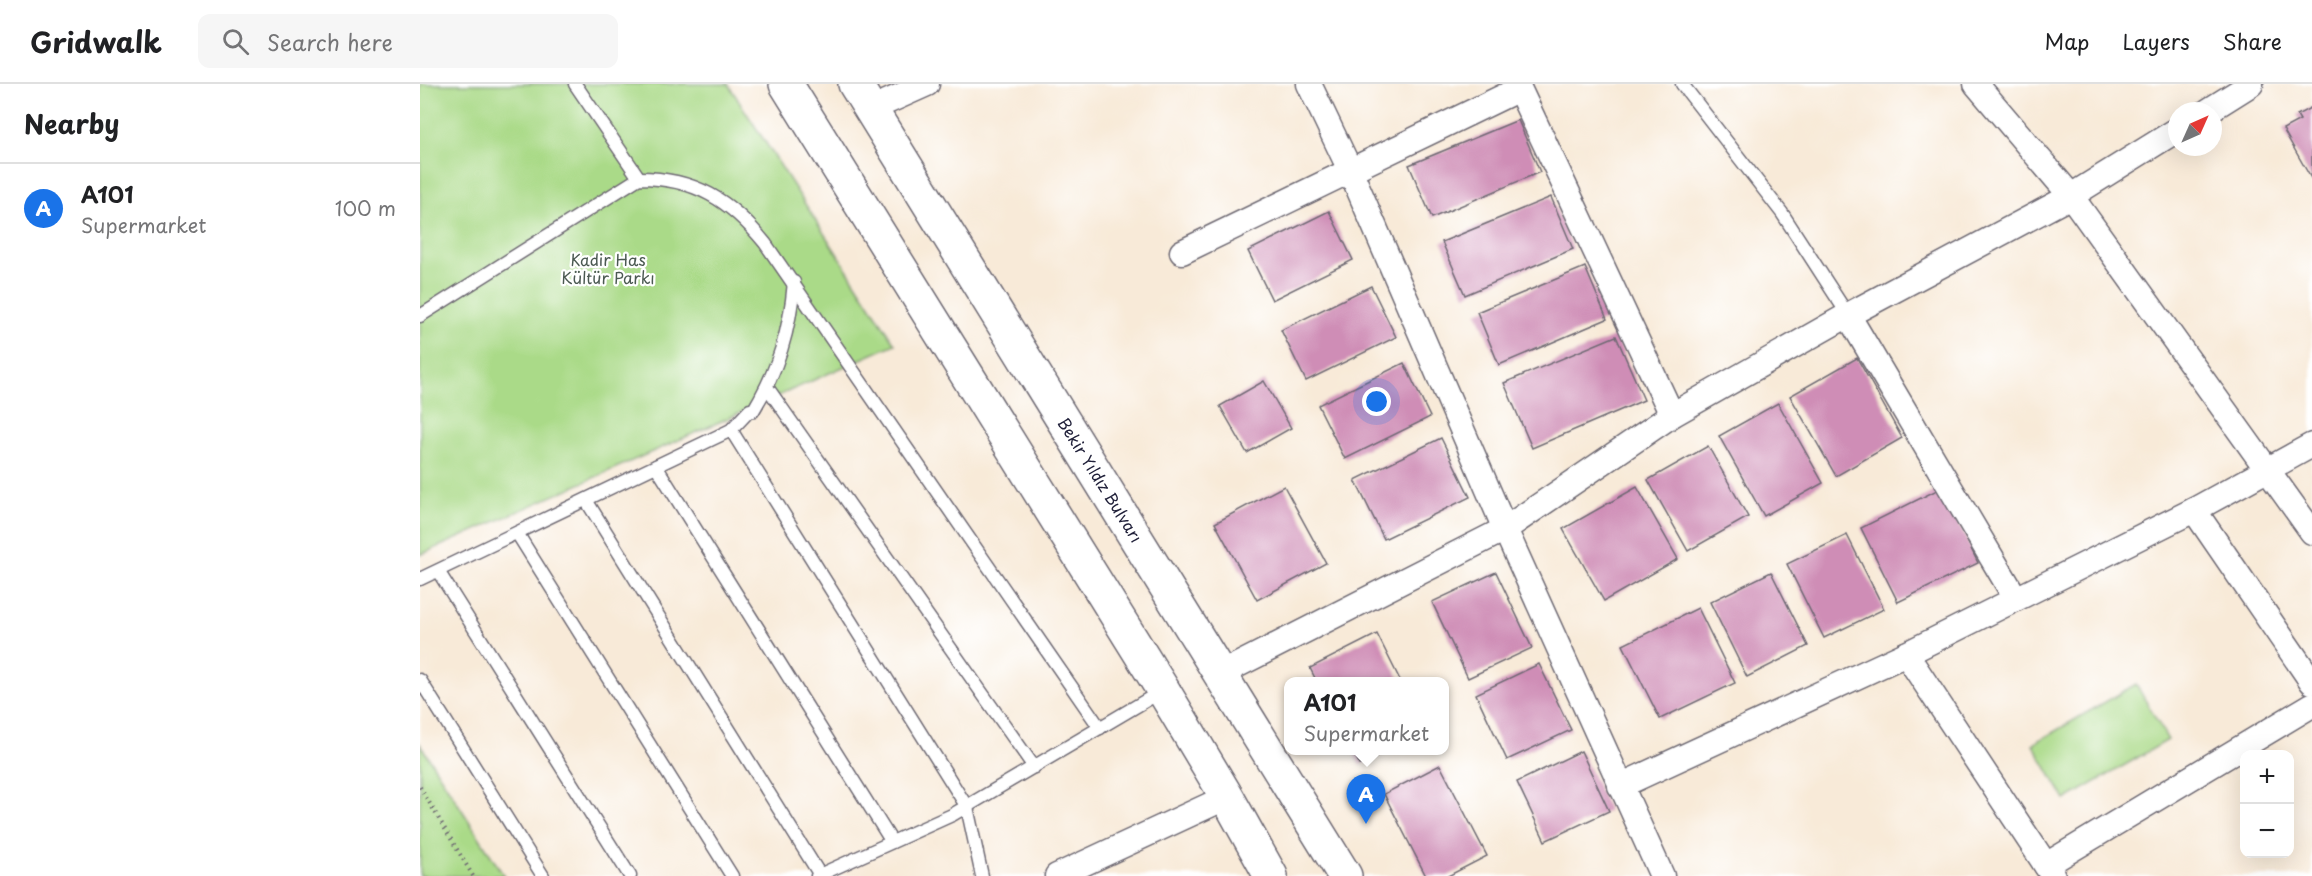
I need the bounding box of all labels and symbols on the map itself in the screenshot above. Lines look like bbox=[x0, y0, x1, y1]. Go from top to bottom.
north arrow bbox=[2168, 102, 2222, 156]
park label: Kadir Has Kültür Parkı bbox=[561, 247, 655, 289]
your location bbox=[1362, 387, 1391, 416]
street label: Bekir Yıldız Bulvarı bbox=[1053, 412, 1149, 547]
pin: A bbox=[1346, 774, 1386, 824]

